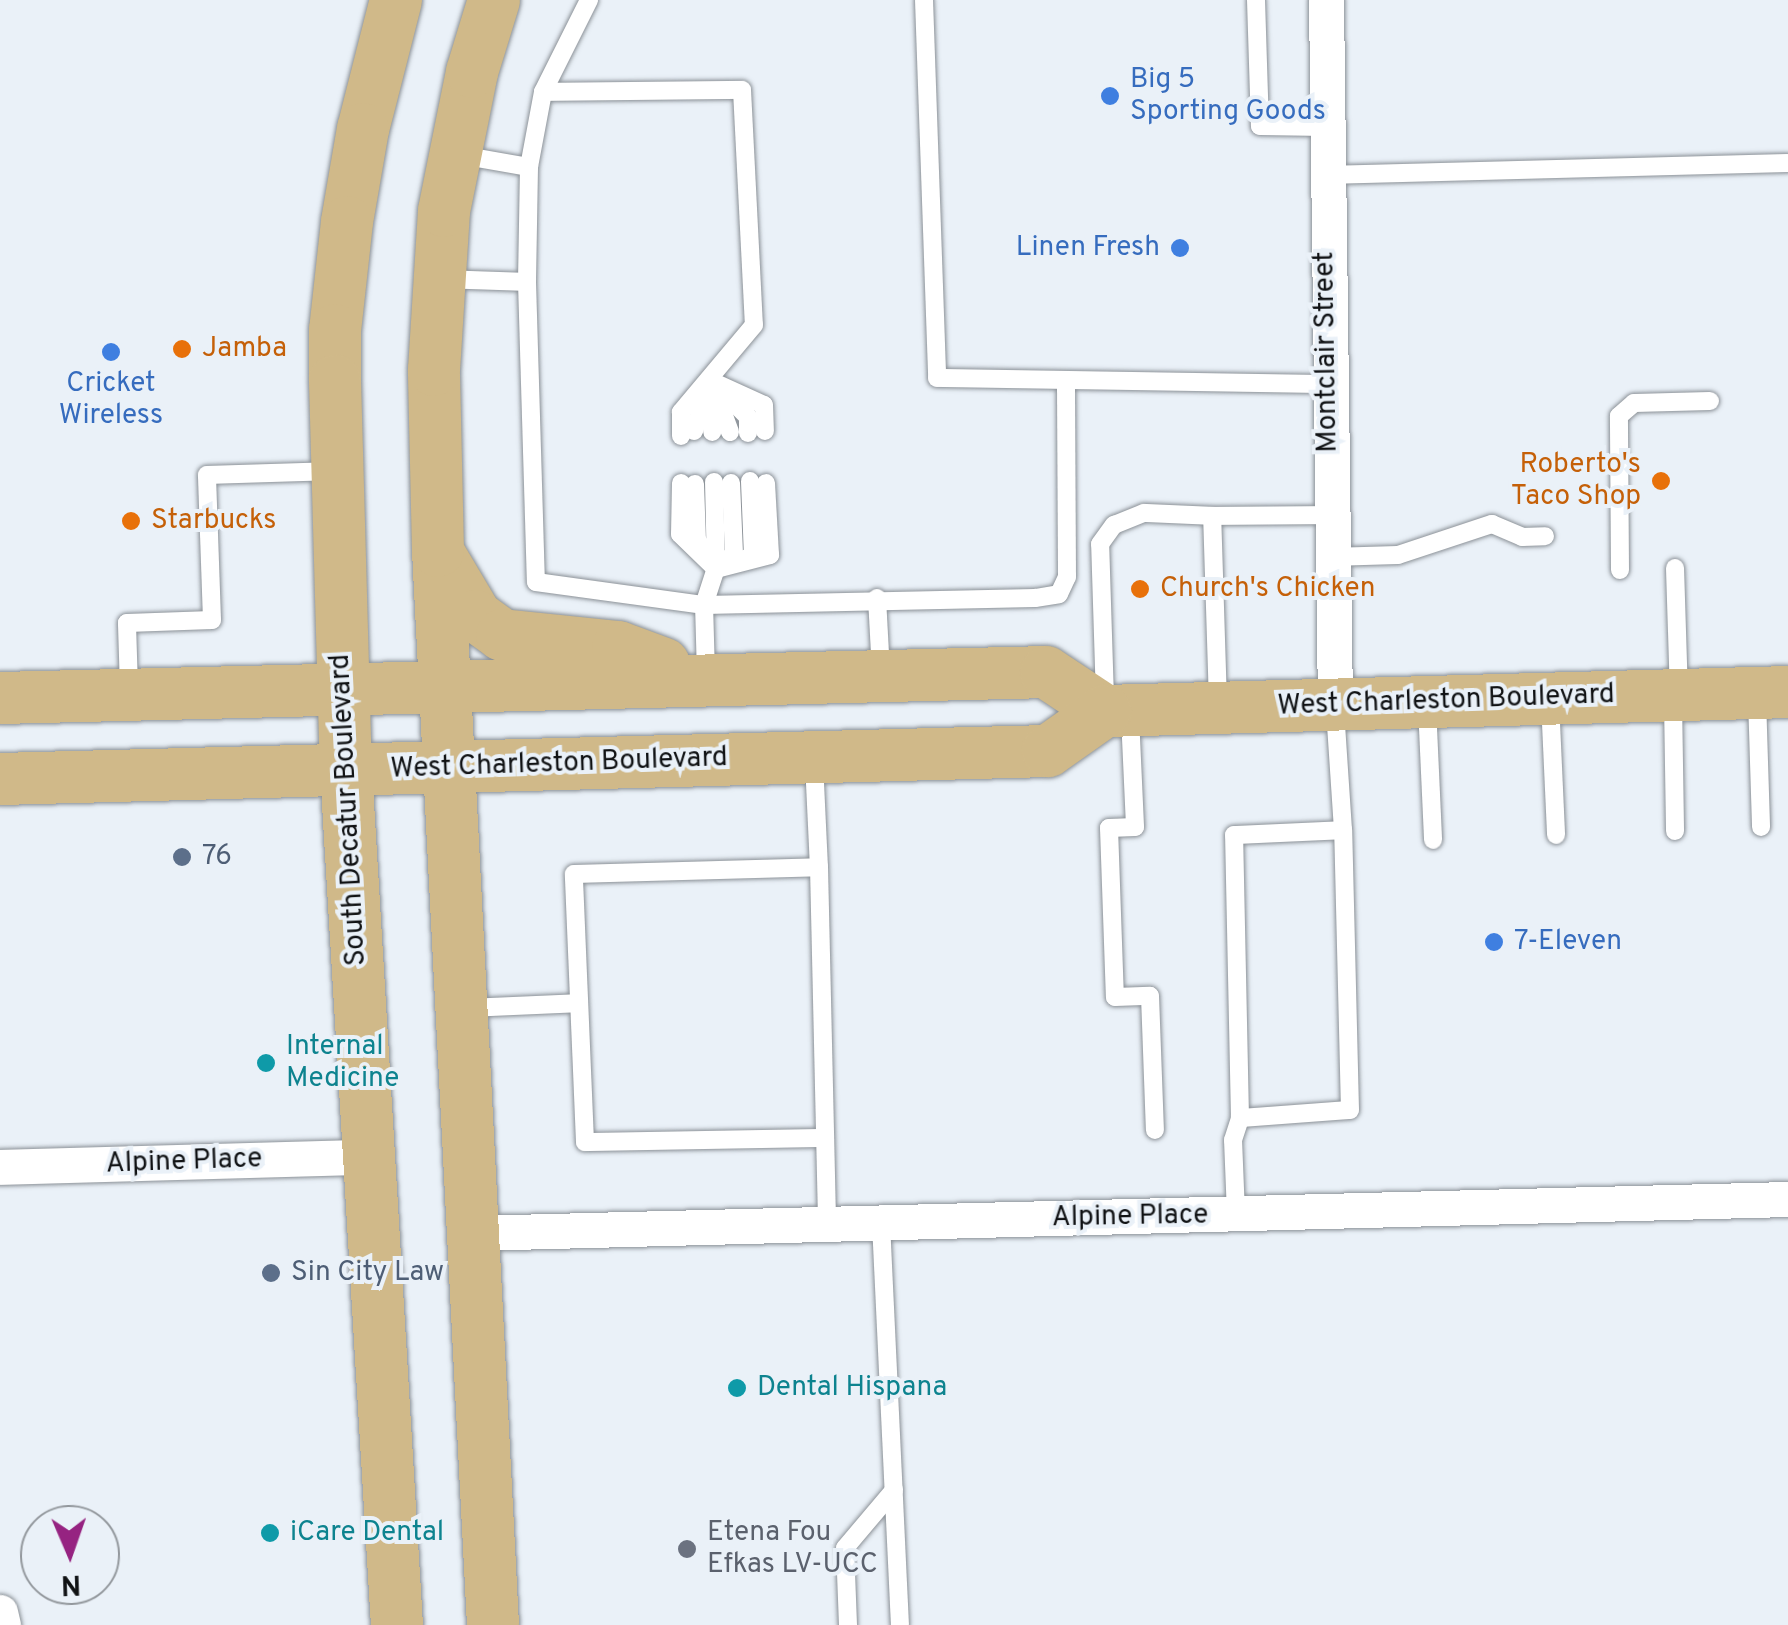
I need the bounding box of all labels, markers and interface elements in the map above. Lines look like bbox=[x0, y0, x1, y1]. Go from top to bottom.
place label: Big 5 Sporting Goods bbox=[1130, 63, 1326, 129]
marker: Big 5 Sporting Goods bbox=[1099, 85, 1121, 107]
place label: Linen Fresh bbox=[1016, 231, 1160, 265]
marker: Linen Fresh bbox=[1169, 237, 1191, 259]
street label: Montclair Street bbox=[1308, 251, 1346, 453]
place label: Jamba bbox=[202, 332, 287, 366]
marker: Jamba bbox=[171, 338, 193, 360]
marker: Cricket Wireless bbox=[100, 341, 122, 363]
place label: Cricket Wireless bbox=[59, 367, 163, 433]
place label: Roberto's Taco Shop bbox=[1511, 448, 1641, 514]
marker: Roberto's Taco Shop bbox=[1650, 470, 1672, 492]
place label: Starbucks bbox=[151, 504, 276, 538]
marker: Starbucks bbox=[120, 510, 142, 532]
place label: Church's Chicken bbox=[1160, 572, 1376, 606]
marker: Church's Chicken bbox=[1129, 578, 1151, 600]
street label: South Decatur Boulevard bbox=[324, 653, 374, 967]
street label: West Charleston Boulevard bbox=[1277, 678, 1615, 724]
street label: West Charleston Boulevard bbox=[390, 741, 728, 787]
place label: 76 bbox=[202, 840, 232, 874]
marker: 76 bbox=[171, 846, 193, 868]
place label: 7-Eleven bbox=[1514, 925, 1622, 959]
marker: 7-Eleven bbox=[1483, 931, 1505, 953]
place label: Internal Medicine bbox=[286, 1030, 399, 1096]
marker: Internal Medicine bbox=[255, 1052, 277, 1074]
street label: Alpine Place bbox=[105, 1142, 263, 1182]
street label: Alpine Place bbox=[1051, 1199, 1209, 1235]
place label: Sin City Law bbox=[291, 1256, 444, 1290]
marker: Sin City Law bbox=[260, 1262, 282, 1284]
place label: Dental Hispana bbox=[757, 1371, 947, 1405]
marker: Dental Hispana bbox=[726, 1377, 748, 1399]
north arrow bbox=[20, 1505, 120, 1605]
place label: iCare Dental bbox=[290, 1516, 444, 1550]
place label: Etena Fou Efkas LV-UCC bbox=[707, 1516, 878, 1582]
marker: iCare Dental bbox=[259, 1522, 281, 1544]
marker: Etena Fou Efkas LV-UCC bbox=[676, 1538, 698, 1560]
text: N bbox=[60, 1565, 82, 1601]

